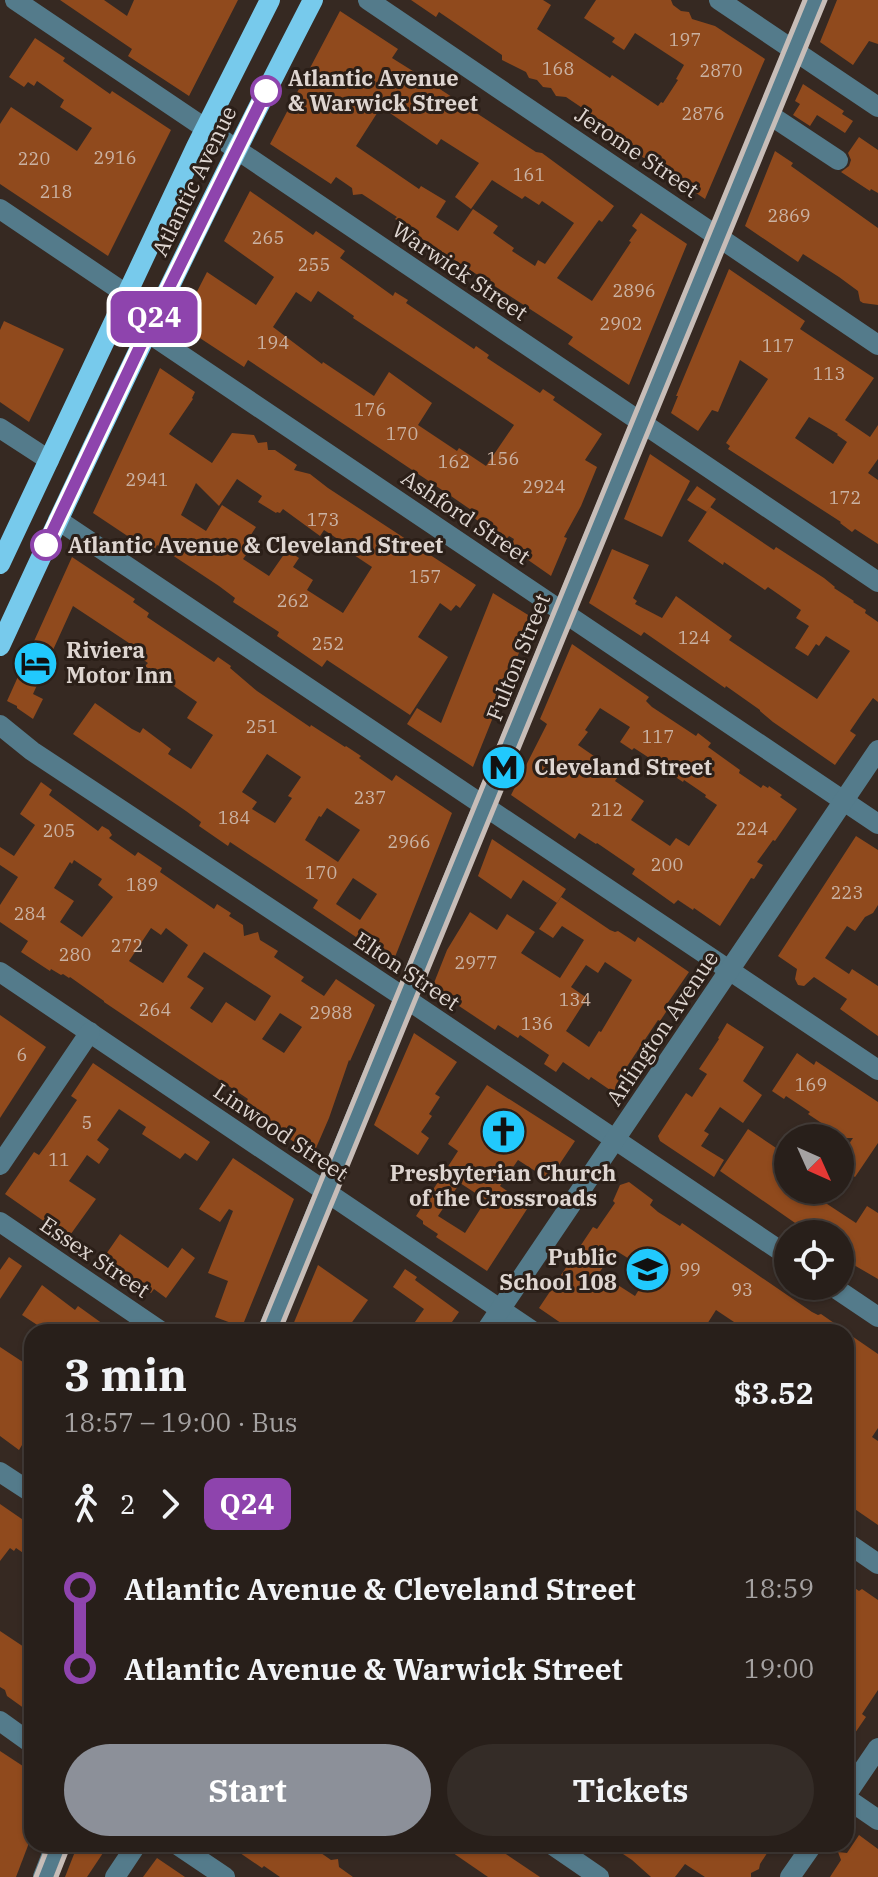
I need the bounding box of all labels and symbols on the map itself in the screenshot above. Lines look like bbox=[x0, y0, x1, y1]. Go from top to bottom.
house number: 197 bbox=[669, 28, 701, 51]
house number: 168 bbox=[542, 57, 574, 80]
house number: 2870 bbox=[699, 59, 743, 82]
place label: Atlantic Avenue & Warwick Street bbox=[288, 63, 478, 117]
marker: Atlantic Avenue & Warwick Street bbox=[251, 76, 281, 106]
street label: Jerome Street bbox=[570, 99, 705, 204]
street label: Atlantic Avenue bbox=[145, 101, 242, 261]
house number: 2876 bbox=[681, 102, 725, 125]
house number: 2916 bbox=[93, 146, 137, 169]
house number: 220 bbox=[18, 147, 50, 170]
house number: 161 bbox=[513, 163, 545, 186]
house number: 218 bbox=[40, 180, 72, 203]
house number: 2869 bbox=[767, 204, 811, 227]
street label: Warwick Street bbox=[387, 215, 534, 327]
house number: 265 bbox=[252, 226, 284, 249]
house number: 255 bbox=[298, 253, 330, 276]
house number: 2896 bbox=[612, 279, 656, 302]
line badge: Q24 bbox=[108, 291, 200, 343]
house number: 2902 bbox=[599, 312, 643, 335]
house number: 194 bbox=[257, 331, 289, 354]
house number: 117 bbox=[762, 334, 794, 357]
house number: 113 bbox=[813, 362, 845, 385]
house number: 176 bbox=[354, 398, 386, 421]
house number: 170 bbox=[386, 422, 418, 445]
house number: 156 bbox=[487, 447, 519, 470]
house number: 162 bbox=[438, 450, 470, 473]
street label: Ashford Street bbox=[396, 463, 536, 571]
house number: 2941 bbox=[125, 468, 169, 491]
house number: 2924 bbox=[522, 475, 566, 498]
house number: 172 bbox=[829, 486, 861, 509]
house number: 173 bbox=[307, 508, 339, 531]
marker: Atlantic Avenue & Cleveland Street bbox=[31, 530, 61, 560]
place label: Atlantic Avenue & Cleveland Street bbox=[68, 530, 443, 559]
house number: 157 bbox=[409, 565, 441, 588]
house number: 262 bbox=[277, 589, 309, 612]
street label: Fulton Street bbox=[479, 589, 556, 725]
house number: 124 bbox=[678, 626, 710, 649]
house number: 252 bbox=[312, 632, 344, 655]
place label: Riviera Motor Inn bbox=[66, 635, 173, 689]
hotel icon: Riviera Motor Inn bbox=[11, 639, 59, 687]
house number: 251 bbox=[246, 715, 278, 738]
house number: 117 bbox=[642, 725, 674, 748]
metro station icon: Cleveland Street bbox=[479, 743, 527, 791]
place label: Cleveland Street bbox=[534, 752, 712, 781]
house number: 237 bbox=[354, 786, 386, 809]
house number: 212 bbox=[591, 798, 623, 821]
house number: 184 bbox=[218, 806, 250, 829]
house number: 224 bbox=[736, 817, 768, 840]
house number: 205 bbox=[43, 819, 75, 842]
house number: 2966 bbox=[387, 830, 431, 853]
house number: 200 bbox=[651, 853, 683, 876]
house number: 170 bbox=[305, 861, 337, 884]
house number: 189 bbox=[126, 873, 158, 896]
house number: 223 bbox=[831, 881, 863, 904]
house number: 284 bbox=[14, 902, 46, 925]
street label: Elton Street bbox=[349, 924, 466, 1017]
house number: 272 bbox=[111, 934, 143, 957]
house number: 280 bbox=[59, 943, 91, 966]
street label: Arlington Avenue bbox=[599, 945, 724, 1111]
house number: 2977 bbox=[454, 951, 498, 974]
house number: 134 bbox=[559, 988, 591, 1011]
house number: 264 bbox=[139, 998, 171, 1021]
house number: 2988 bbox=[309, 1001, 353, 1024]
house number: 136 bbox=[521, 1012, 553, 1035]
house number: 6 bbox=[17, 1043, 27, 1066]
house number: 169 bbox=[795, 1073, 827, 1096]
street label: Linwood Street bbox=[208, 1076, 354, 1187]
church icon: Presbyterian Church of the Crossroads bbox=[479, 1108, 527, 1156]
house number: 5 bbox=[82, 1111, 92, 1134]
north arrow bbox=[774, 1124, 854, 1204]
house number: 11 bbox=[48, 1148, 70, 1171]
place label: Presbyterian Church of the Crossroads bbox=[390, 1158, 616, 1212]
street label: Essex Street bbox=[35, 1209, 156, 1304]
place label: Public School 108 bbox=[499, 1242, 617, 1296]
school or university icon: Public School 108 bbox=[624, 1246, 672, 1294]
house number: 99 bbox=[679, 1258, 701, 1281]
house number: 93 bbox=[731, 1278, 753, 1301]

